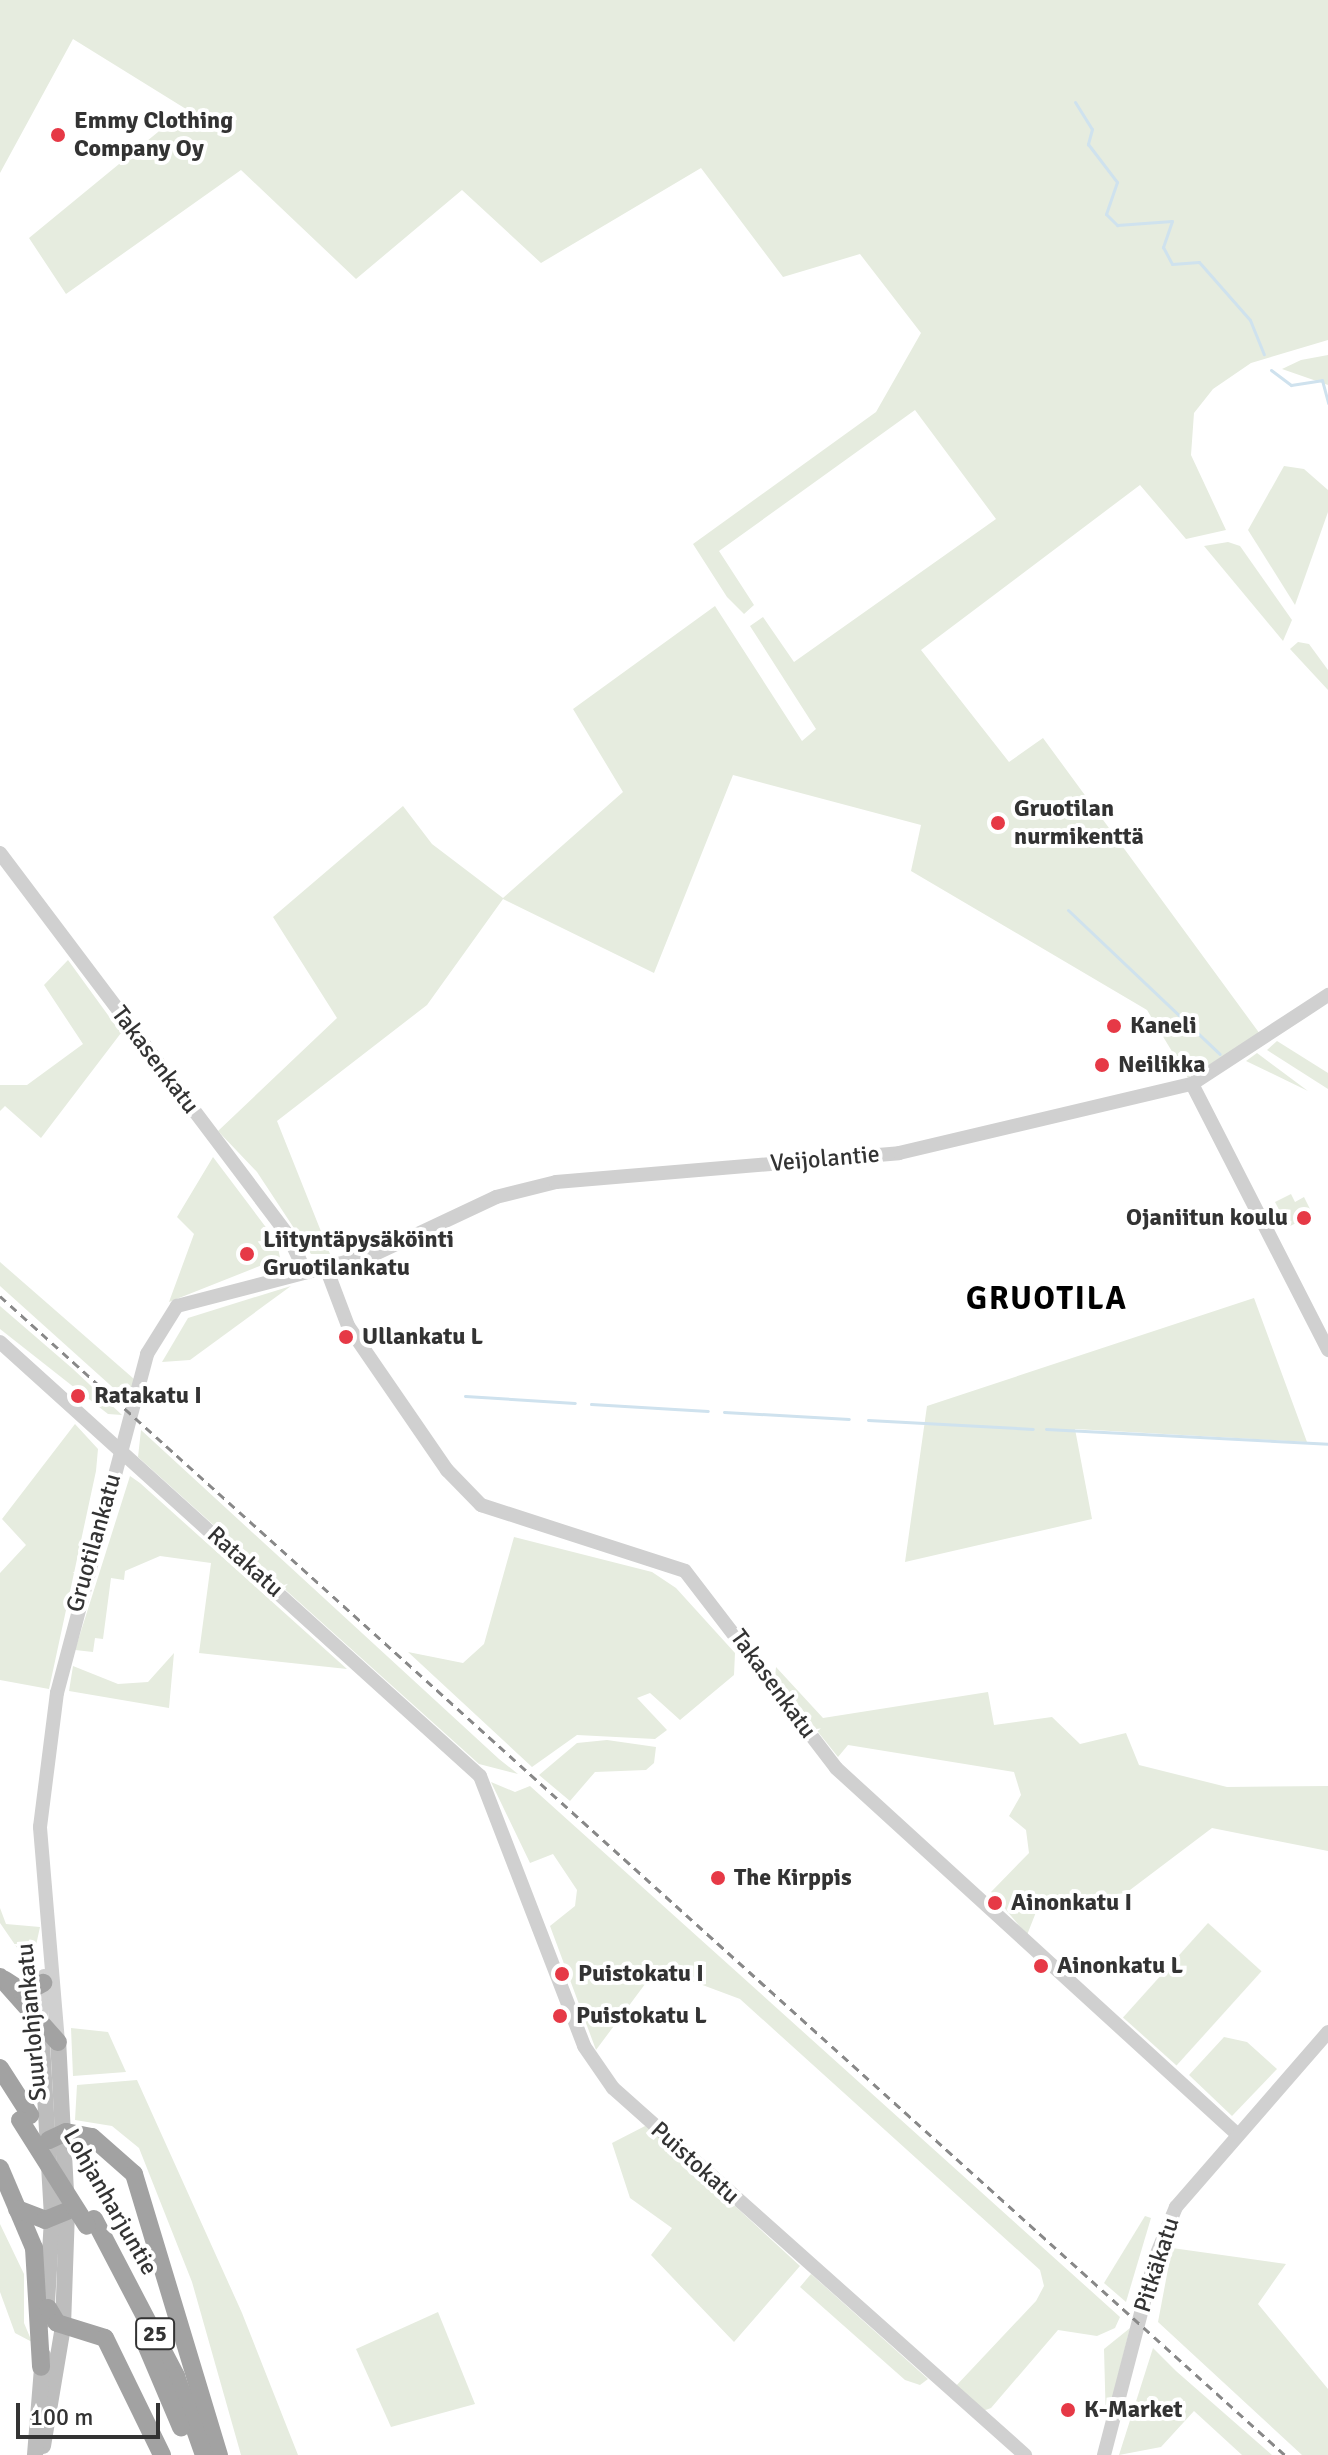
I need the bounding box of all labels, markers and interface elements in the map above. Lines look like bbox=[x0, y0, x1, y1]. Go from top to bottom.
place label: Emmy Clothing Company Oy bbox=[74, 107, 233, 163]
marker: Emmy Clothing Company Oy bbox=[49, 126, 67, 144]
place label: Gruotilan nurmikenttä bbox=[1014, 795, 1144, 851]
marker: Gruotilan nurmikenttä bbox=[989, 814, 1007, 832]
street label: Takasenkatu bbox=[105, 1000, 205, 1120]
place label: Kaneli bbox=[1130, 1012, 1197, 1040]
marker: Kaneli bbox=[1105, 1017, 1123, 1035]
place label: Neilikka bbox=[1118, 1051, 1206, 1079]
marker: Neilikka bbox=[1093, 1056, 1111, 1074]
street label: Veijolantie bbox=[769, 1140, 881, 1178]
place label: Ojaniitun koulu bbox=[1126, 1204, 1288, 1232]
marker: Ojaniitun koulu bbox=[1295, 1209, 1313, 1227]
place label: Liityntäpysäköinti Gruotilankatu bbox=[263, 1226, 454, 1282]
marker: Liityntäpysäköinti Gruotilankatu bbox=[238, 1245, 256, 1263]
district label: GRUOTILA bbox=[966, 1280, 1128, 1318]
place label: Ullankatu L bbox=[362, 1323, 483, 1351]
marker: Ullankatu L bbox=[337, 1328, 355, 1346]
place label: Ratakatu I bbox=[94, 1382, 202, 1410]
marker: Ratakatu I bbox=[69, 1387, 87, 1405]
street label: Gruotilankatu bbox=[61, 1471, 127, 1615]
street label: Ratakatu bbox=[201, 1520, 289, 1604]
street label: Takasenkatu bbox=[724, 1624, 822, 1744]
place label: The Kirppis bbox=[734, 1864, 852, 1892]
marker: The Kirppis bbox=[709, 1869, 727, 1887]
place label: Ainonkatu I bbox=[1011, 1889, 1132, 1917]
marker: Ainonkatu I bbox=[986, 1894, 1004, 1912]
street label: Suurlohjankatu bbox=[11, 1942, 53, 2102]
place label: Ainonkatu L bbox=[1057, 1952, 1183, 1980]
marker: Ainonkatu L bbox=[1032, 1957, 1050, 1975]
place label: Puistokatu I bbox=[578, 1960, 704, 1988]
marker: Puistokatu I bbox=[553, 1965, 571, 1983]
place label: Puistokatu L bbox=[576, 2002, 707, 2030]
marker: Puistokatu L bbox=[551, 2007, 569, 2025]
street label: Puistokatu bbox=[645, 2116, 745, 2210]
street label: Lohjanharjuntie bbox=[57, 2124, 163, 2280]
street label: Pitkäkatu bbox=[1128, 2214, 1186, 2316]
road number: 25 bbox=[135, 2316, 175, 2352]
scale bar bbox=[20, 2387, 164, 2437]
place label: K-Market bbox=[1084, 2396, 1183, 2424]
marker: K-Market bbox=[1059, 2401, 1077, 2419]
text: 100 m bbox=[30, 2402, 93, 2432]

